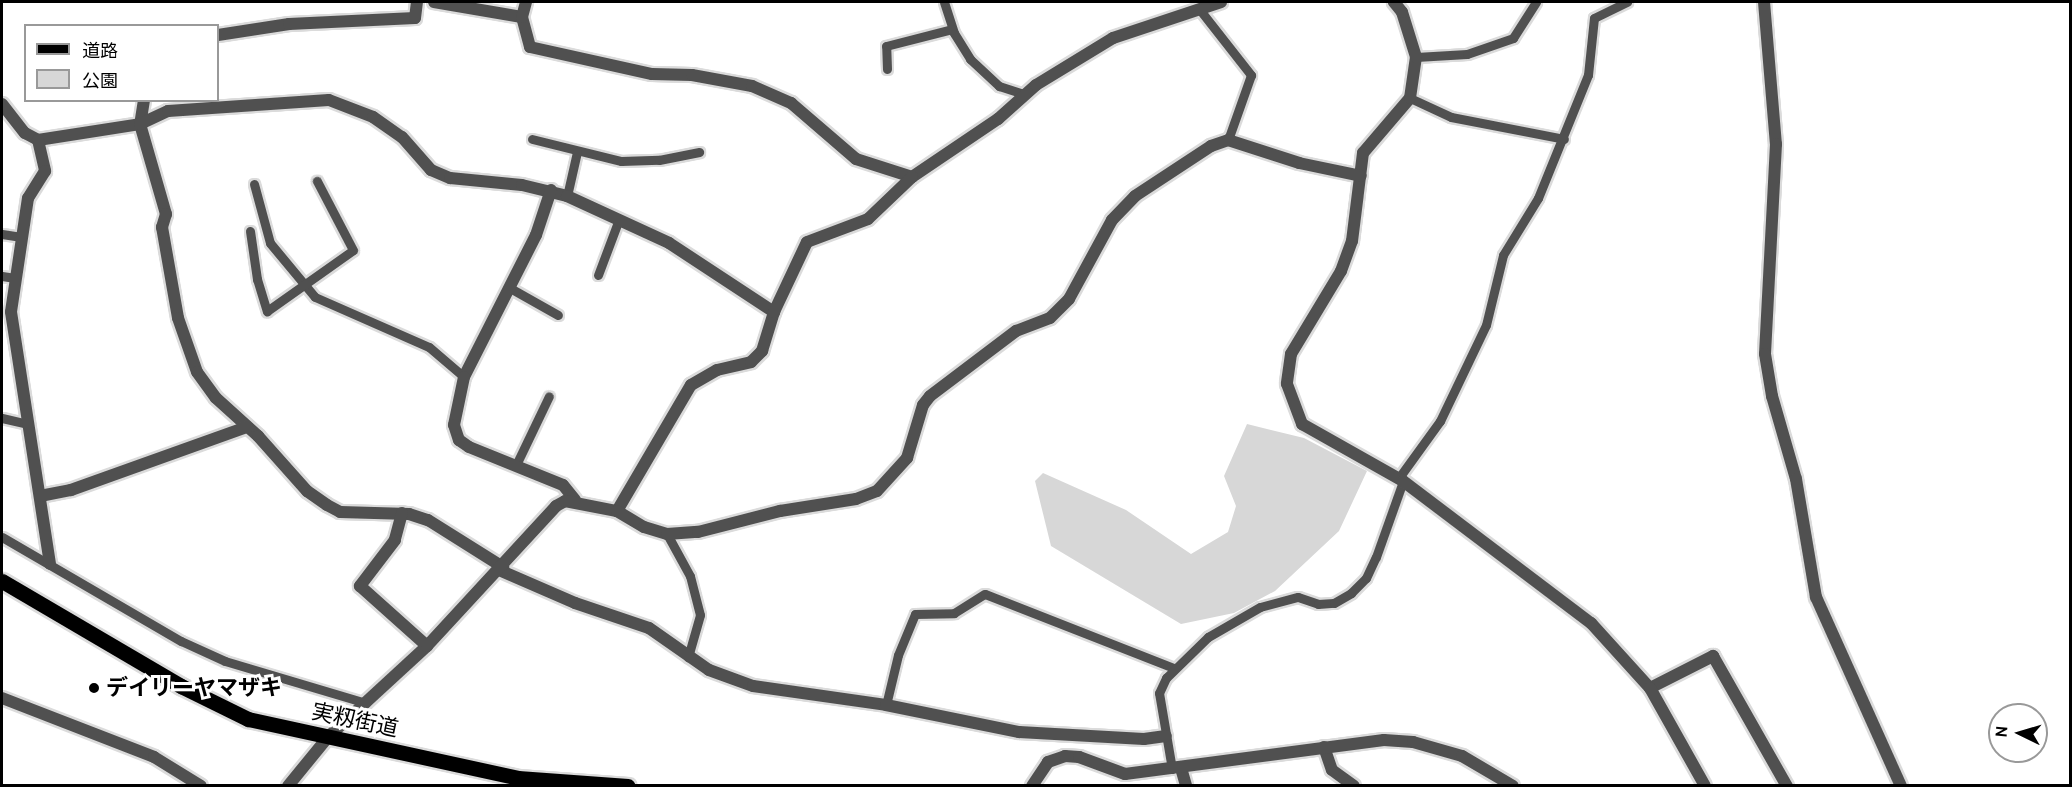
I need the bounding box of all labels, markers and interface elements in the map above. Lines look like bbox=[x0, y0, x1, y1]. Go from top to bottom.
legend bbox=[24, 24, 219, 102]
text: 道路 bbox=[82, 40, 118, 62]
text: 公園 bbox=[82, 70, 118, 92]
place label: デイリーヤマザキ bbox=[106, 675, 282, 701]
marker: デイリーヤマザキ bbox=[87, 681, 101, 695]
street label: 実籾街道 bbox=[309, 698, 401, 742]
north arrow bbox=[1988, 703, 2048, 763]
text: N bbox=[1992, 725, 2012, 738]

